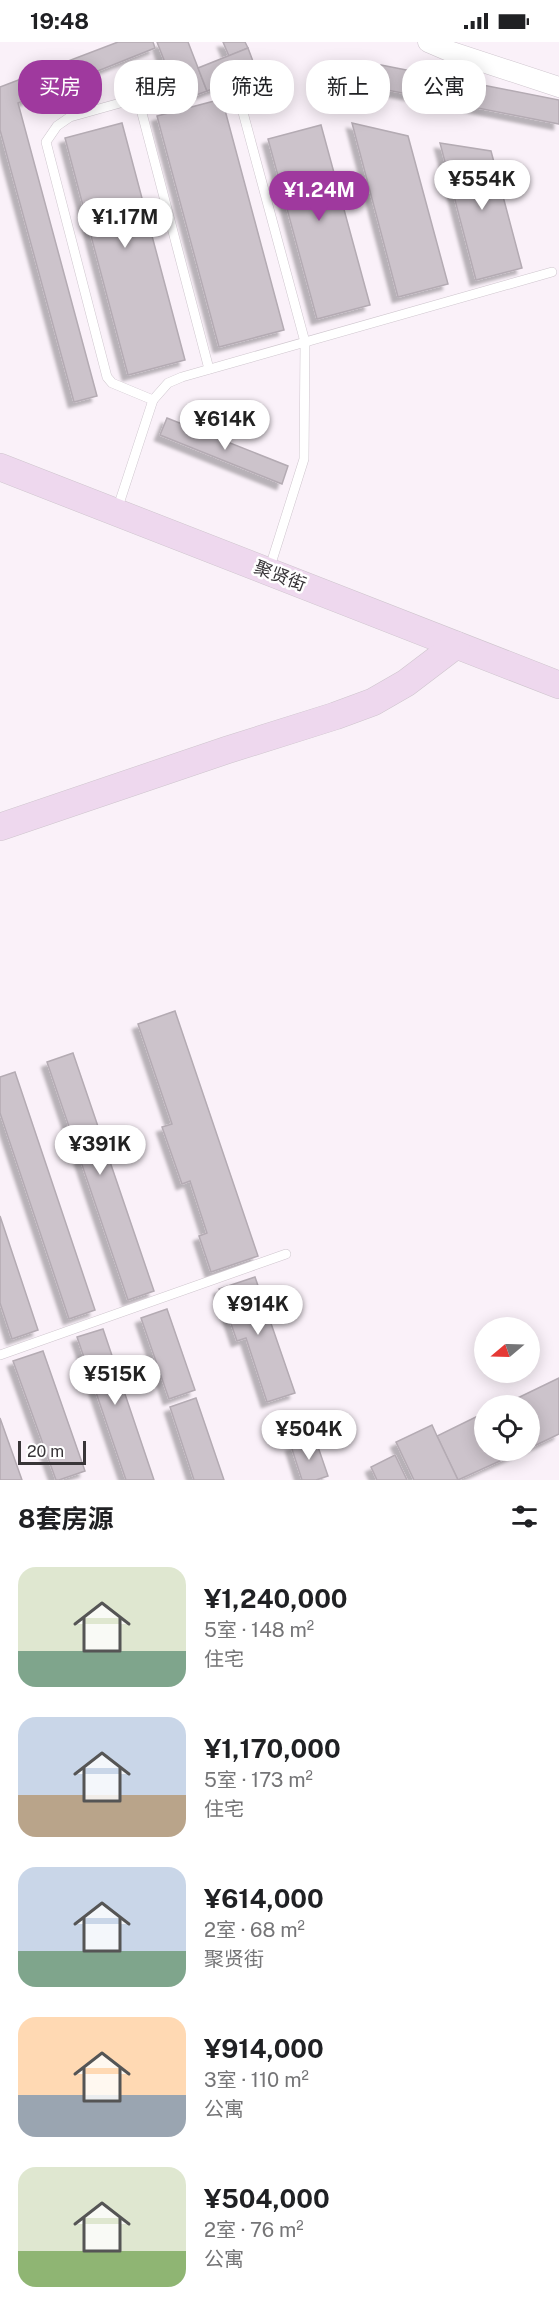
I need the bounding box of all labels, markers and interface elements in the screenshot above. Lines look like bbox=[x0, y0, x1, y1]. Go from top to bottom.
text: 19:48 bbox=[30, 8, 89, 34]
chip: 买房 bbox=[18, 60, 102, 114]
chip: 租房 bbox=[114, 60, 198, 114]
chip: 筛选 bbox=[210, 60, 294, 114]
chip: 新上 bbox=[306, 60, 390, 114]
chip: 公寓 bbox=[402, 60, 486, 114]
pin: ¥554K bbox=[440, 160, 524, 211]
text: ¥554K bbox=[448, 167, 516, 191]
pin: ¥1.24M bbox=[270, 171, 368, 222]
text: ¥1.24M bbox=[283, 178, 355, 202]
pin: ¥1.17M bbox=[76, 198, 174, 249]
text: ¥1.17M bbox=[92, 205, 158, 229]
pin: ¥614K bbox=[183, 400, 267, 451]
text: ¥614K bbox=[194, 407, 256, 431]
street label: 聚贤街 bbox=[251, 556, 309, 595]
pin: ¥391K bbox=[58, 1125, 142, 1176]
text: ¥391K bbox=[69, 1132, 131, 1156]
pin: ¥914K bbox=[216, 1285, 300, 1336]
text: ¥914K bbox=[227, 1292, 289, 1316]
north arrow bbox=[474, 1317, 540, 1383]
map controls bbox=[474, 1317, 540, 1461]
pin: ¥515K bbox=[73, 1355, 157, 1406]
text: ¥515K bbox=[83, 1362, 147, 1386]
button: locate bbox=[474, 1395, 540, 1461]
pin: ¥504K bbox=[267, 1410, 351, 1461]
text: ¥504K bbox=[276, 1417, 342, 1441]
scale bar bbox=[18, 1438, 86, 1466]
text: 20 m bbox=[27, 1442, 64, 1461]
icon: filters bbox=[508, 1500, 541, 1533]
text: 8套房源 bbox=[18, 1503, 113, 1534]
text: ¥1,240,000 bbox=[204, 1583, 348, 1614]
icon: home bbox=[66, 1591, 138, 1663]
text: 5室 · 148 m² bbox=[204, 1618, 314, 1642]
text: 住宅 bbox=[204, 1647, 244, 1671]
text: ¥1,170,000 bbox=[204, 1733, 341, 1764]
icon: home bbox=[66, 1741, 138, 1813]
text: 5室 · 173 m² bbox=[204, 1768, 313, 1792]
text: 住宅 bbox=[204, 1797, 244, 1821]
text: ¥614,000 bbox=[204, 1883, 324, 1914]
icon: home bbox=[66, 1891, 138, 1963]
text: 2室 · 68 m² bbox=[204, 1918, 305, 1942]
text: 聚贤街 bbox=[204, 1947, 264, 1971]
text: ¥914,000 bbox=[204, 2033, 324, 2064]
icon: home bbox=[66, 2041, 138, 2113]
text: 3室 · 110 m² bbox=[204, 2068, 309, 2092]
text: 公寓 bbox=[204, 2097, 244, 2121]
text: ¥504,000 bbox=[204, 2183, 330, 2214]
icon: home bbox=[66, 2191, 138, 2263]
text: 2室 · 76 m² bbox=[204, 2218, 304, 2242]
text: 公寓 bbox=[204, 2247, 244, 2271]

